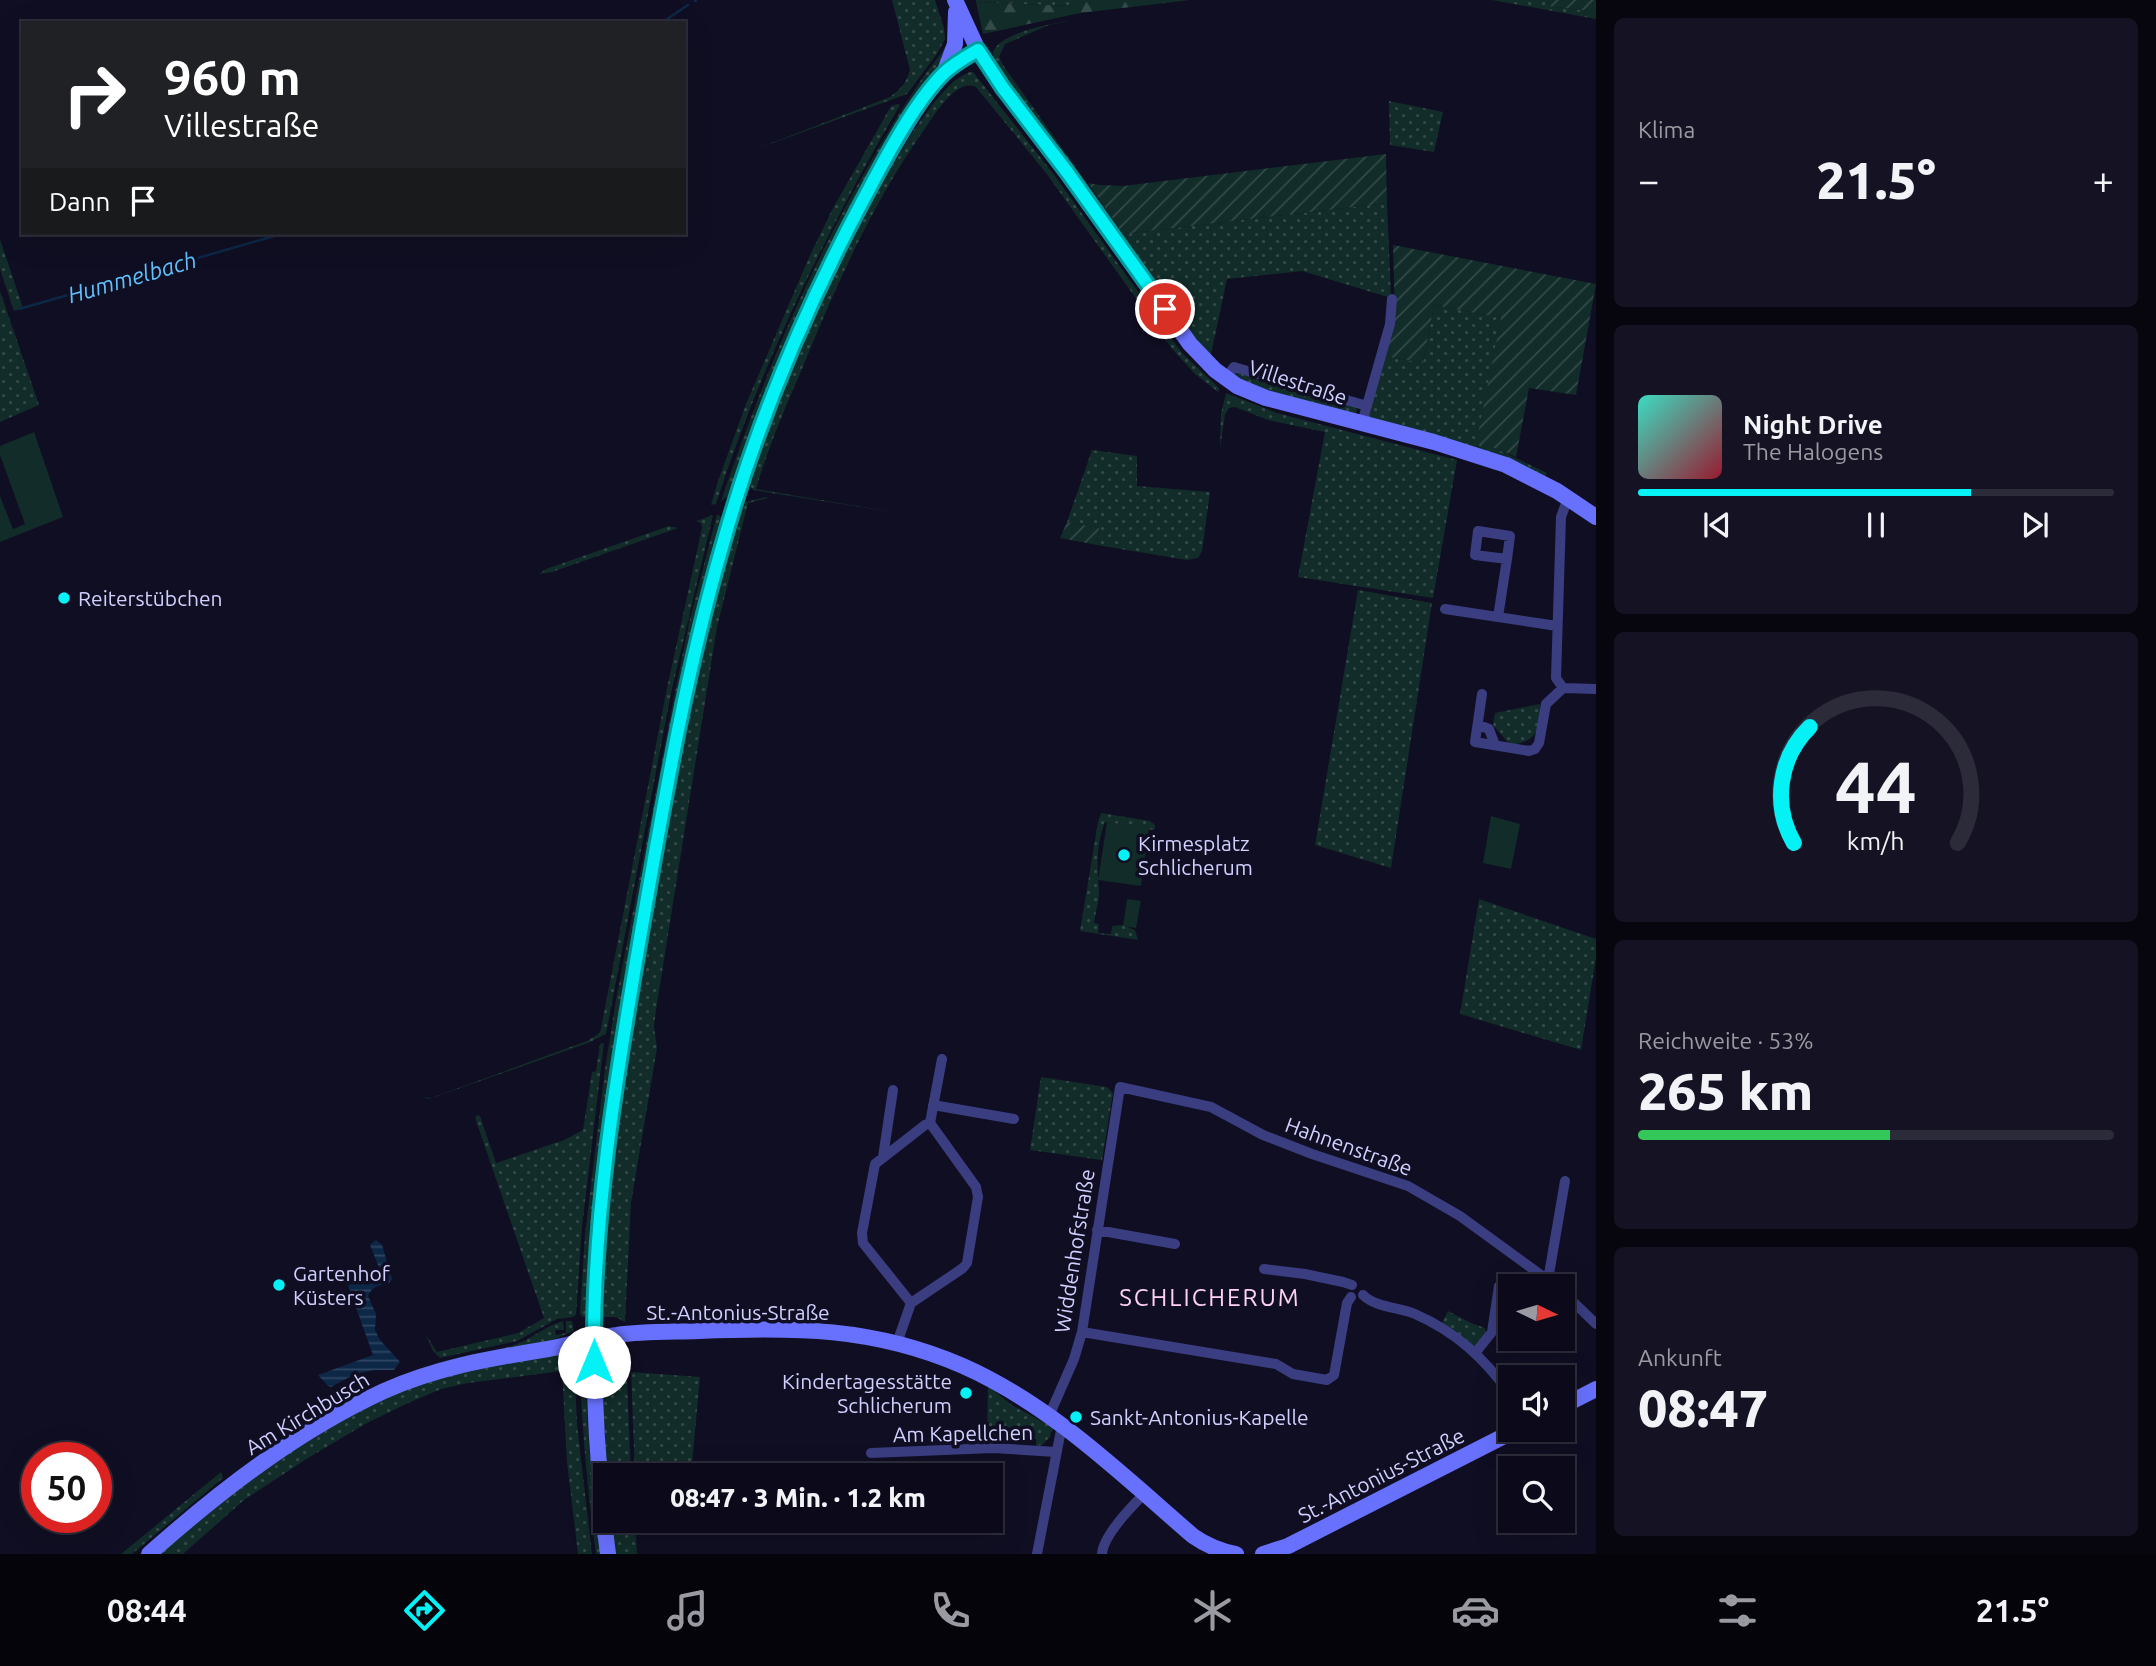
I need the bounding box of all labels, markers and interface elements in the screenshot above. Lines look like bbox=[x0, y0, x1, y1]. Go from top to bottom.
icon: right bbox=[49, 49, 140, 140]
text: 960 m bbox=[164, 49, 301, 104]
text: Villestraße bbox=[164, 107, 320, 143]
text: Klima bbox=[1638, 117, 1695, 142]
text: 21.5° bbox=[1816, 151, 1936, 209]
text: − bbox=[1638, 159, 1659, 201]
text: + bbox=[2093, 159, 2114, 201]
icon: arrive bbox=[124, 182, 162, 220]
text: Dann bbox=[49, 187, 110, 216]
water label: Hummelbach bbox=[65, 247, 199, 307]
pin bbox=[1135, 279, 1195, 339]
icon: arrive bbox=[1146, 290, 1184, 328]
street label: Villestraße bbox=[1246, 355, 1350, 409]
text: Night Drive bbox=[1743, 410, 1883, 439]
text: The Halogens bbox=[1743, 439, 1883, 464]
icon: previous bbox=[1698, 506, 1736, 544]
icon: pause bbox=[1857, 506, 1895, 544]
icon: next bbox=[2016, 506, 2054, 544]
place label: Reiterstübchen bbox=[78, 586, 222, 610]
marker: Reiterstübchen bbox=[56, 590, 72, 606]
text: 44 bbox=[1835, 745, 1917, 827]
text: km/h bbox=[1847, 827, 1905, 855]
place label: Kirmesplatz Schlicherum bbox=[1138, 831, 1253, 879]
marker: Kirmesplatz Schlicherum bbox=[1116, 847, 1132, 863]
text: Reichweite · 53% bbox=[1638, 1028, 1814, 1053]
text: 265 km bbox=[1638, 1062, 1813, 1120]
street label: Hahnenstraße bbox=[1282, 1112, 1416, 1180]
street label: Widdenhofstraße bbox=[1049, 1167, 1099, 1335]
place label: Gartenhof Küsters bbox=[293, 1261, 391, 1309]
north arrow bbox=[1498, 1274, 1575, 1351]
map controls bbox=[1498, 1274, 1575, 1533]
marker: Gartenhof Küsters bbox=[271, 1277, 287, 1293]
district label: SCHLICHERUM bbox=[1119, 1284, 1301, 1311]
street label: St.-Antonius-Straße bbox=[646, 1300, 830, 1324]
position arrow bbox=[557, 1325, 631, 1399]
text: Ankunft bbox=[1638, 1345, 1722, 1370]
button: sound bbox=[1498, 1365, 1575, 1442]
street label: Am Kirchbusch bbox=[241, 1367, 373, 1459]
place label: Kindertagesstätte Schlicherum bbox=[782, 1369, 952, 1417]
text: 08:47 bbox=[1638, 1379, 1768, 1437]
marker: Kindertagesstätte Schlicherum bbox=[958, 1385, 974, 1401]
place label: Sankt-Antonius-Kapelle bbox=[1090, 1405, 1309, 1429]
marker: Sankt-Antonius-Kapelle bbox=[1068, 1409, 1084, 1425]
street label: Am Kapellchen bbox=[893, 1420, 1033, 1446]
street label: St.-Antonius-Straße bbox=[1294, 1423, 1468, 1527]
speed limit sign: 50 bbox=[21, 1442, 112, 1533]
button: search bbox=[1498, 1456, 1575, 1533]
text: 08:47 · 3 Min. · 1.2 km bbox=[670, 1483, 926, 1512]
icon: directions bbox=[400, 1586, 449, 1635]
icon: music bbox=[663, 1586, 712, 1635]
icon: phone bbox=[926, 1586, 975, 1635]
icon: climate bbox=[1188, 1586, 1237, 1635]
icon: car bbox=[1451, 1586, 1500, 1635]
icon: filters bbox=[1713, 1586, 1762, 1635]
text: 08:44 bbox=[107, 1592, 187, 1628]
text: 21.5° bbox=[1976, 1592, 2049, 1628]

